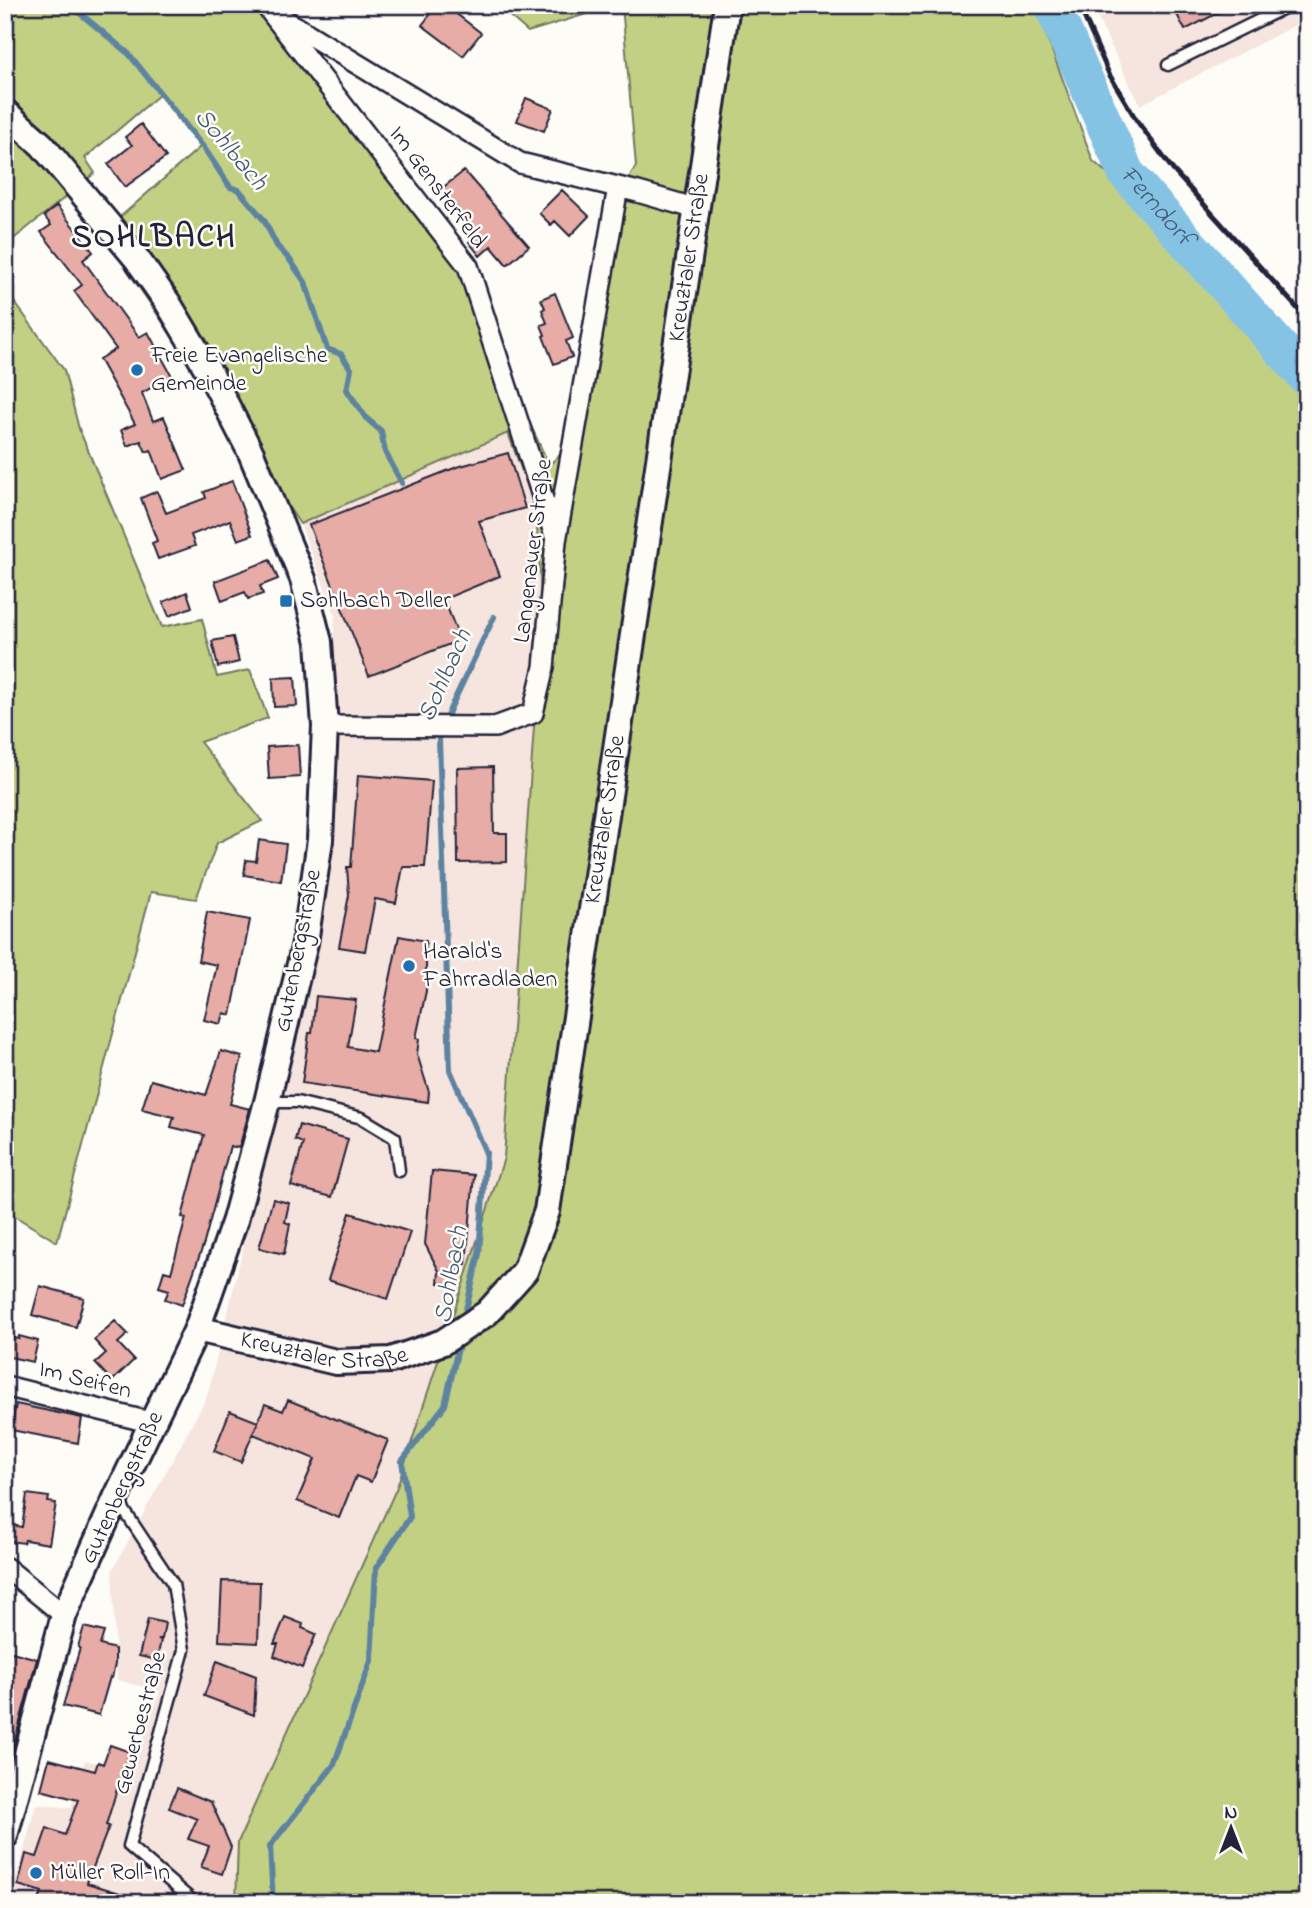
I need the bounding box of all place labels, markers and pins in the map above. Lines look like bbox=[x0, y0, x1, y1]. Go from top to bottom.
place label: Freie Evangelische Gemeinde bbox=[150, 339, 328, 402]
marker: Freie Evangelische Gemeinde bbox=[129, 362, 145, 378]
place label: Sohlbach Deller bbox=[300, 584, 451, 619]
marker: Sohlbach Deller bbox=[278, 593, 294, 609]
place label: Harald's Fahrradladen bbox=[422, 935, 557, 998]
marker: Harald's Fahrradladen bbox=[401, 958, 417, 974]
place label: Müller Roll-In bbox=[50, 1856, 170, 1891]
marker: Müller Roll-In bbox=[28, 1865, 44, 1881]

